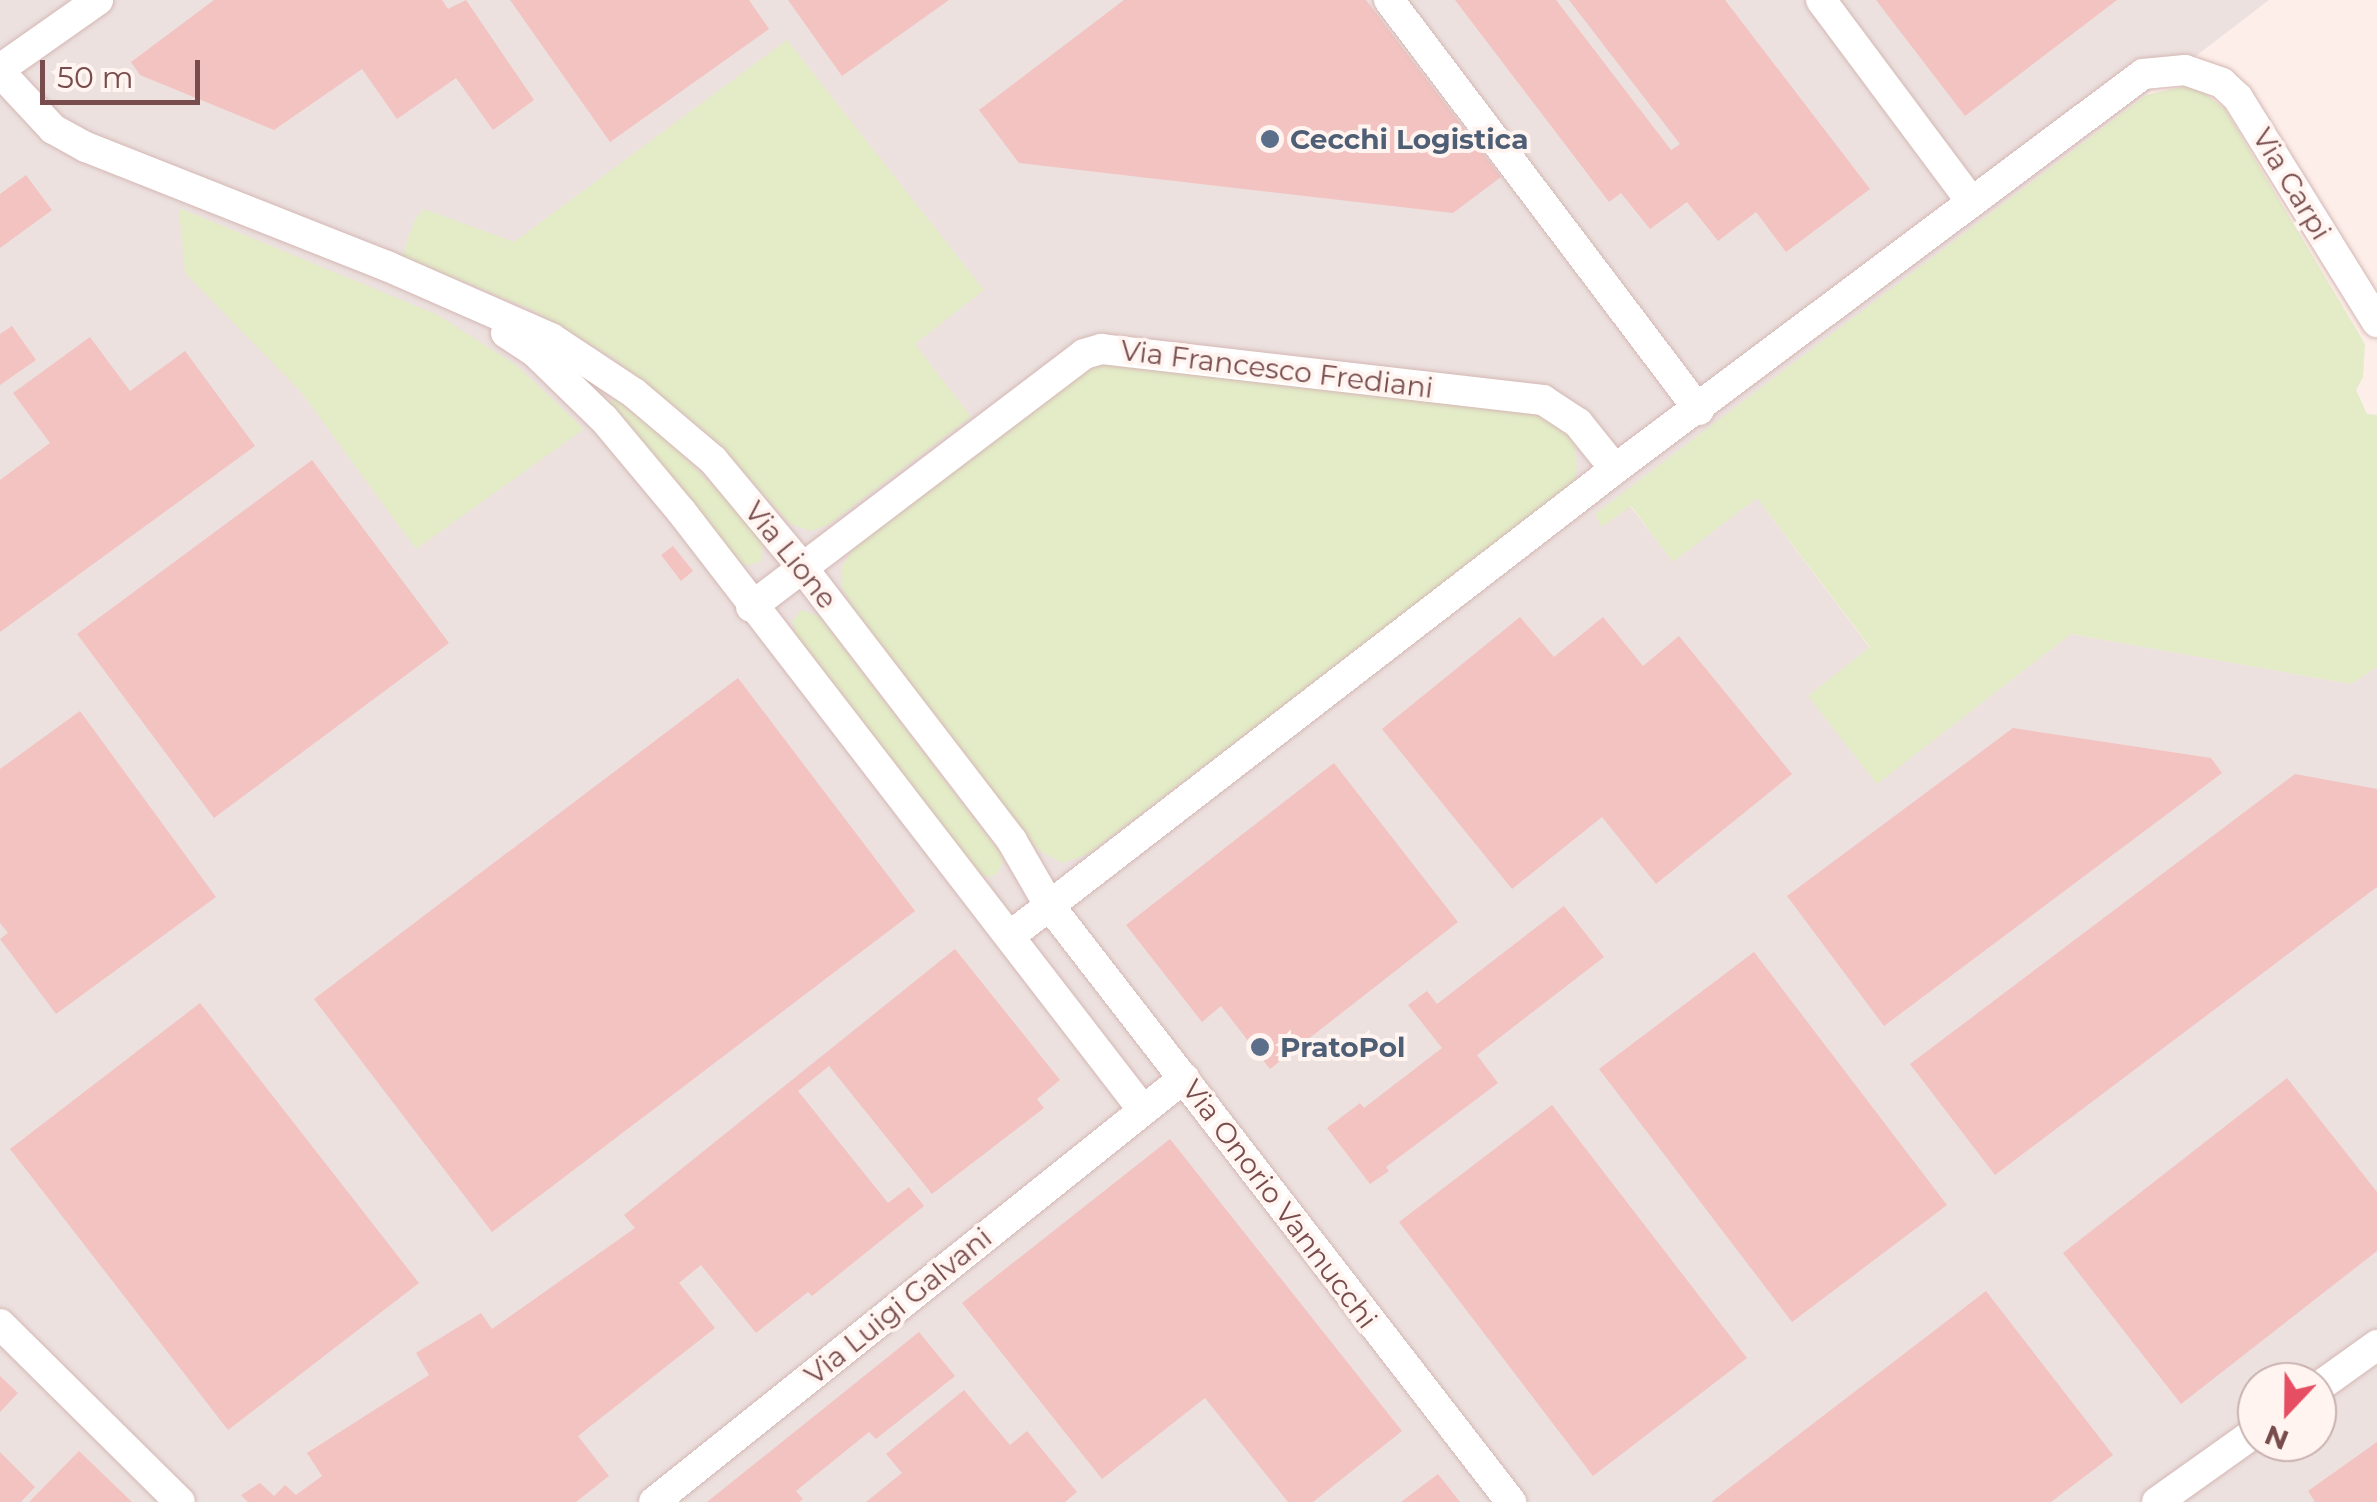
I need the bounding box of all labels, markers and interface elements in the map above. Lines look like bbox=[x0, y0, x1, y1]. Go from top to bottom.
scale bar bbox=[45, 40, 205, 102]
text: 50 m bbox=[57, 59, 134, 96]
place label: Cecchi Logistica bbox=[1290, 122, 1528, 156]
street label: Via Carpi bbox=[2246, 122, 2338, 246]
marker: Cecchi Logistica bbox=[1259, 128, 1281, 150]
street label: Via Francesco Frediani bbox=[1119, 333, 1435, 405]
street label: Via Lione bbox=[738, 495, 844, 615]
place label: PratoPol bbox=[1280, 1030, 1405, 1064]
marker: PratoPol bbox=[1249, 1036, 1271, 1058]
street label: Via Onorio Vannucchi bbox=[1176, 1073, 1384, 1335]
street label: Via Luigi Galvani bbox=[798, 1220, 998, 1392]
north arrow bbox=[2237, 1362, 2337, 1462]
text: N bbox=[2260, 1418, 2293, 1458]

